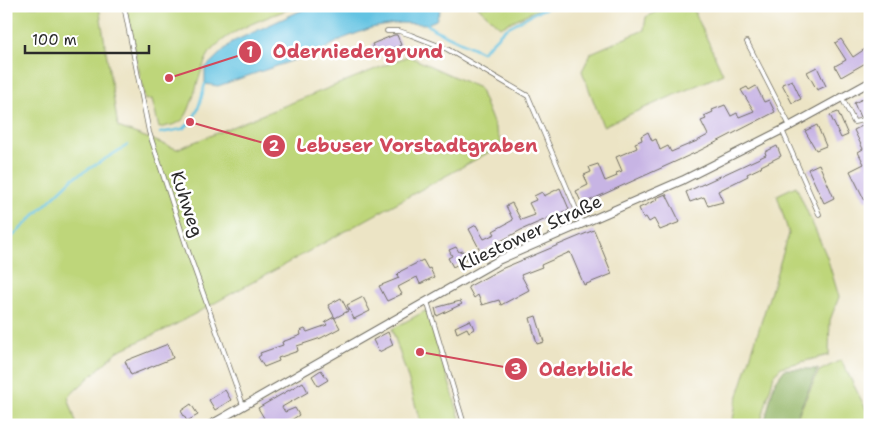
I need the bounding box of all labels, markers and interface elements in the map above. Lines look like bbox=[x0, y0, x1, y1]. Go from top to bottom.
scale bar bbox=[25, 22, 149, 54]
text: 100 m bbox=[32, 30, 77, 50]
callout: Oderniedergrund bbox=[237, 35, 453, 69]
text: Oderniedergrund bbox=[273, 39, 443, 64]
text: 1 bbox=[247, 42, 254, 62]
callout: Lebuser Vorstadtgraben bbox=[262, 129, 548, 163]
text: Lebuser Vorstadtgraben bbox=[296, 133, 538, 158]
text: 2 bbox=[269, 136, 280, 156]
street label: Kuhweg bbox=[165, 168, 209, 240]
street label: Kliestower Straße bbox=[454, 189, 606, 277]
callout: Oderblick bbox=[504, 352, 643, 386]
text: Oderblick bbox=[539, 357, 633, 382]
text: 3 bbox=[511, 359, 521, 379]

